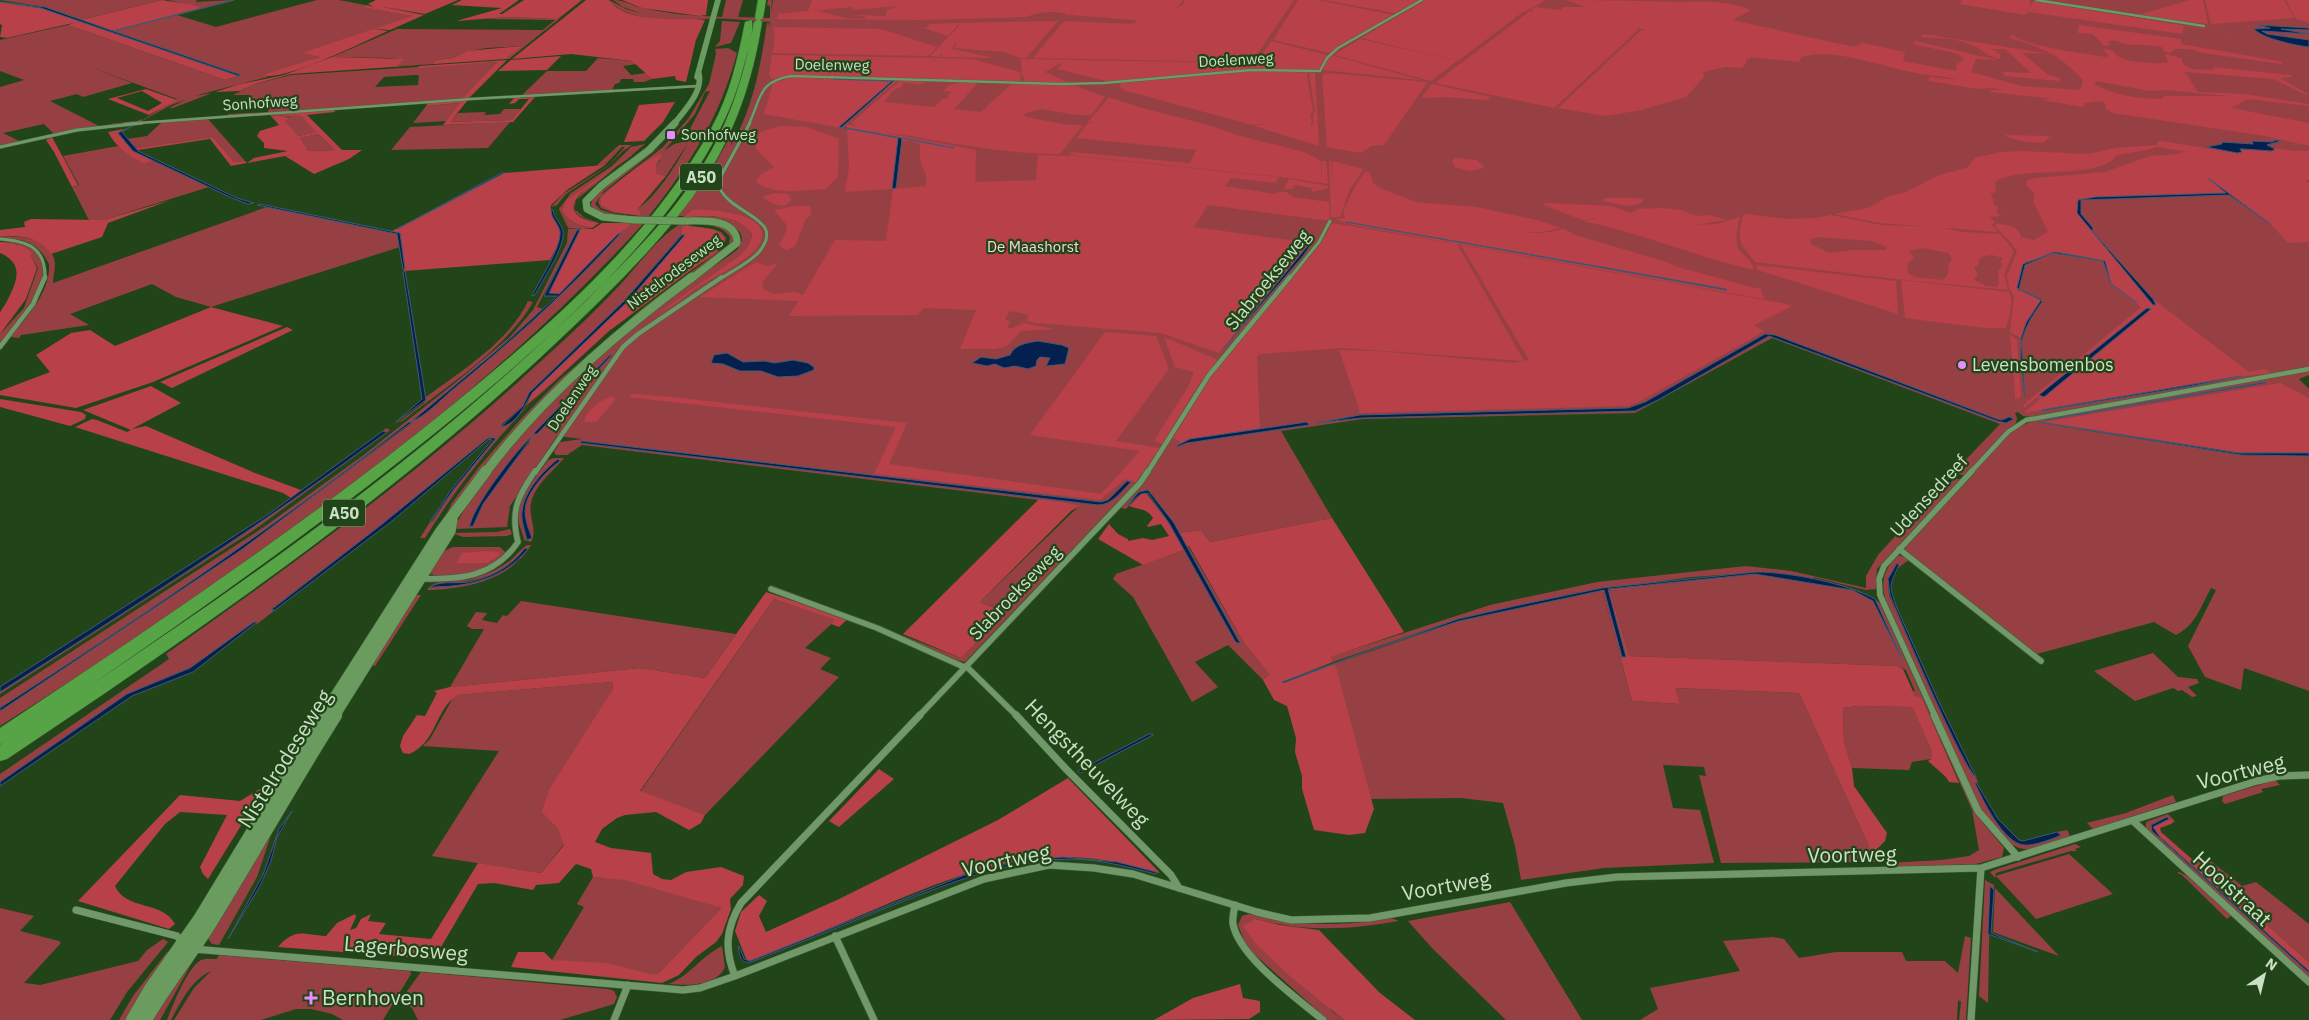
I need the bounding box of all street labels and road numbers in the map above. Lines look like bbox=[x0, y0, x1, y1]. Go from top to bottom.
street label: Doelenweg bbox=[1198, 48, 1274, 71]
street label: Doelenweg bbox=[794, 54, 870, 75]
street label: Sonhofweg bbox=[222, 90, 298, 115]
road number: A50 bbox=[680, 163, 722, 190]
street label: Slabroekseweg bbox=[1220, 224, 1316, 335]
street label: Nistelrodeseweg bbox=[623, 230, 725, 313]
street label: Doelenweg bbox=[543, 361, 600, 434]
street label: Udensedreef bbox=[1885, 450, 1973, 542]
road number: A50 bbox=[323, 499, 365, 526]
street label: Slabroekseweg bbox=[964, 540, 1066, 645]
street label: Nistelrodeseweg bbox=[230, 684, 338, 833]
street label: Hengstheuvelweg bbox=[1019, 692, 1156, 833]
street label: Voortweg bbox=[2194, 747, 2288, 795]
street label: Voortweg bbox=[959, 837, 1052, 883]
street label: Voortweg bbox=[1807, 839, 1897, 869]
street label: Hooistraat bbox=[2187, 844, 2278, 932]
street label: Voortweg bbox=[1399, 863, 1492, 907]
street label: Lagerbosweg bbox=[343, 929, 469, 967]

